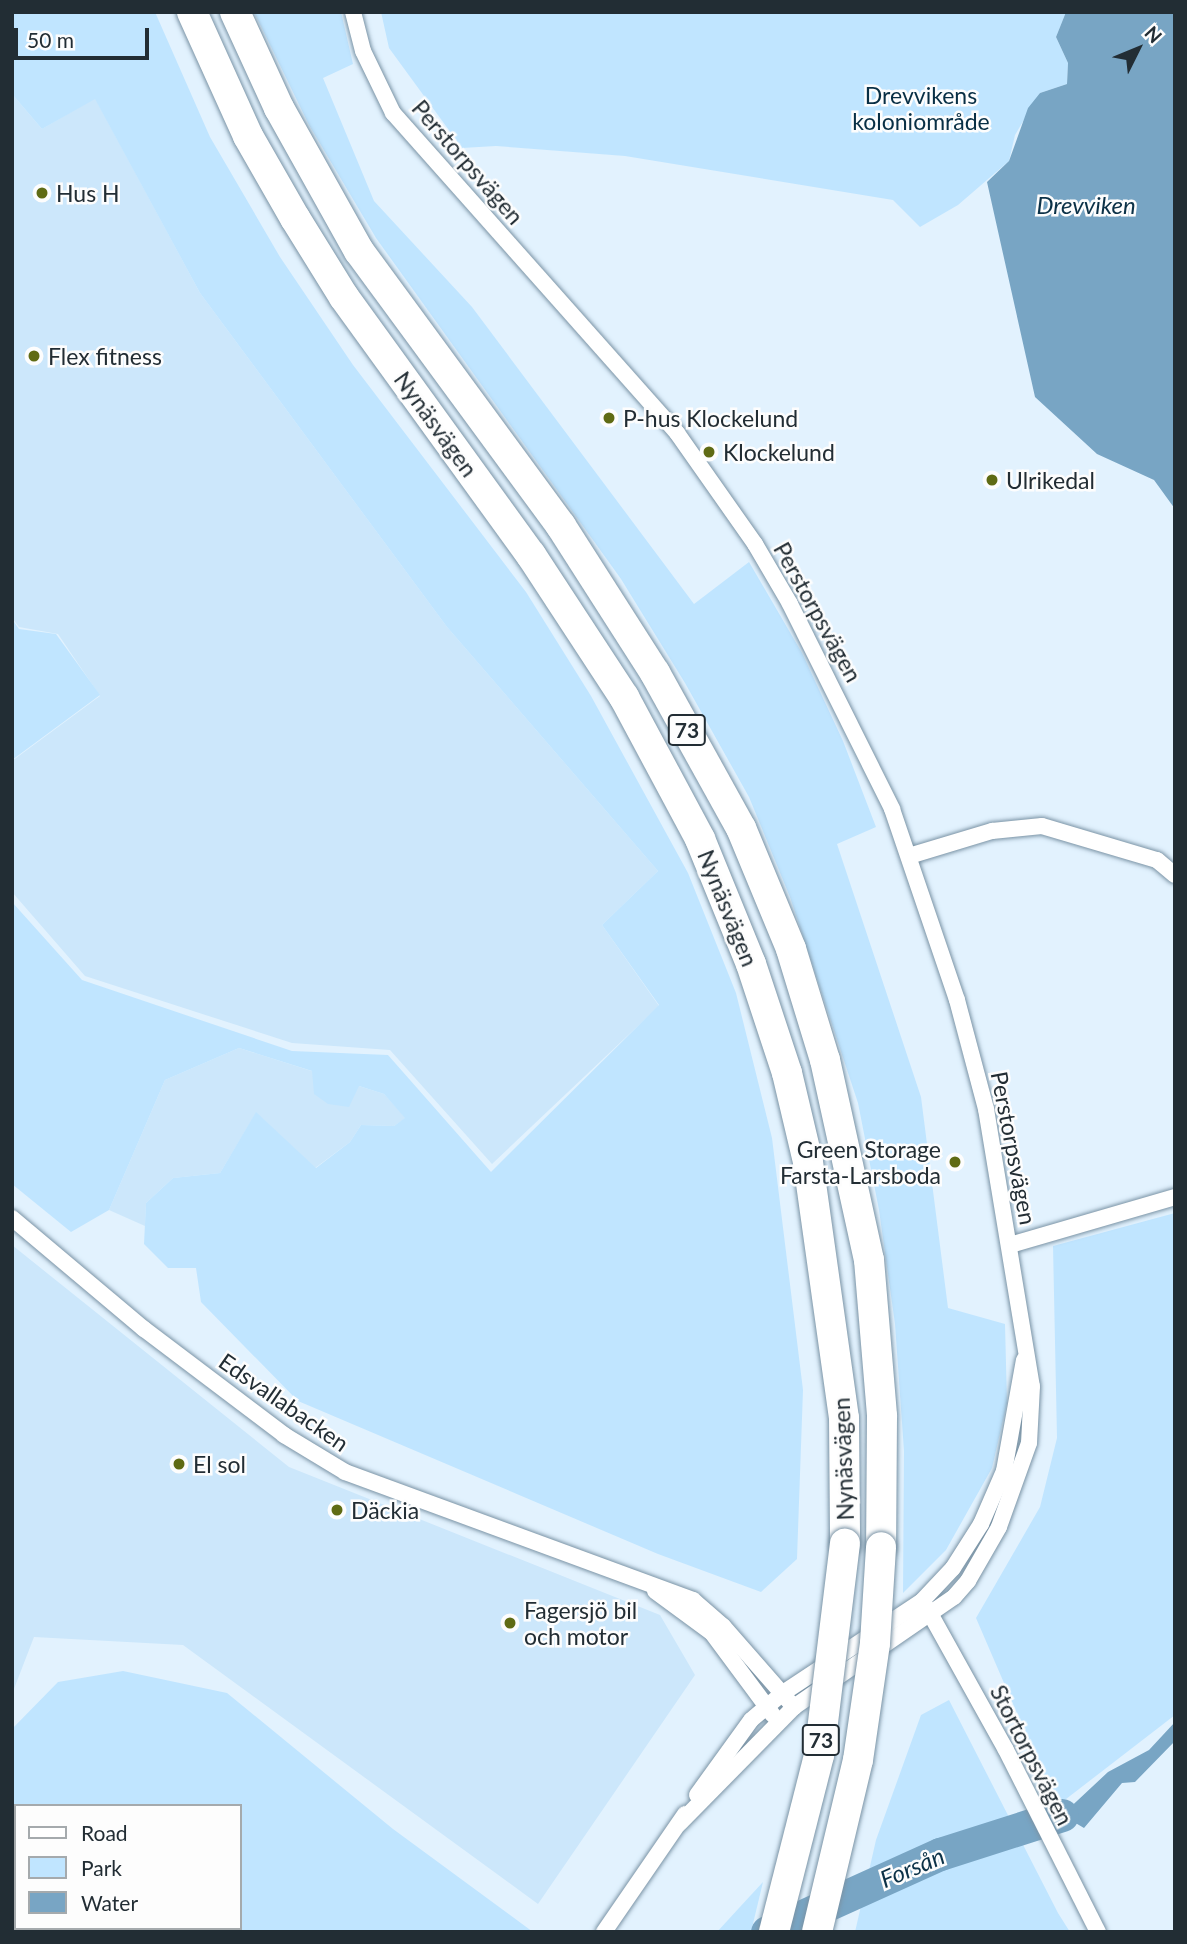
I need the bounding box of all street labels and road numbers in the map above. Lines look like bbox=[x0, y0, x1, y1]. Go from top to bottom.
street label: Perstorpsvägen bbox=[407, 94, 529, 230]
street label: Nynäsvägen bbox=[389, 366, 483, 482]
street label: Perstorpsvägen bbox=[768, 537, 868, 687]
road number: 73 bbox=[668, 712, 706, 748]
street label: Nynäsvägen bbox=[692, 846, 764, 970]
street label: Perstorpsvägen bbox=[986, 1069, 1042, 1227]
street label: Edsvallabacken bbox=[214, 1347, 354, 1457]
street label: Nynäsvägen bbox=[827, 1397, 859, 1521]
street label: Stortorpsvägen bbox=[985, 1680, 1079, 1830]
road number: 73 bbox=[802, 1722, 840, 1758]

